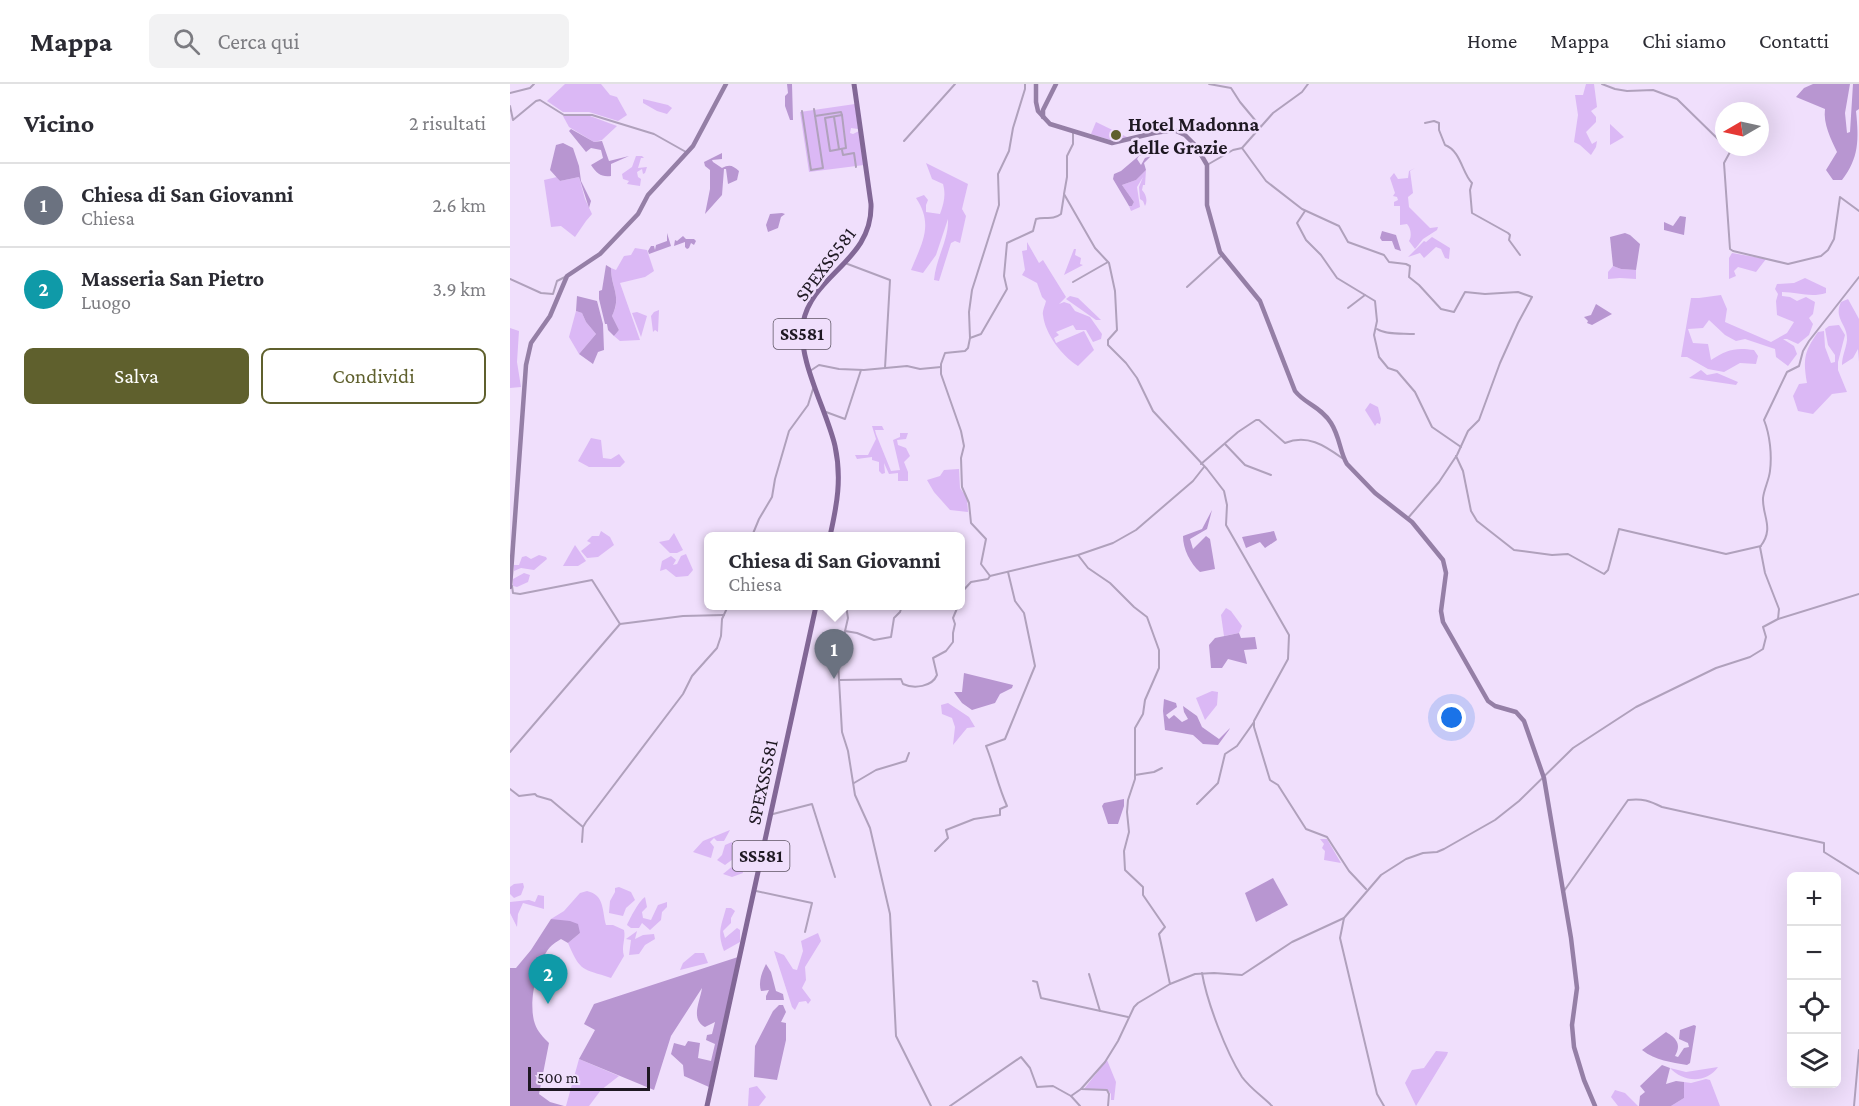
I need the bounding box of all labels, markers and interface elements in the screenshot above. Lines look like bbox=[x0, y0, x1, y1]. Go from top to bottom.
search box bbox=[149, 14, 569, 68]
icon: search bbox=[170, 25, 203, 58]
text: Mappa bbox=[30, 26, 113, 57]
text: Cerca qui bbox=[218, 29, 300, 54]
text: Home bbox=[1467, 29, 1517, 53]
text: Mappa bbox=[1550, 29, 1609, 53]
text: Chi siamo bbox=[1642, 29, 1726, 53]
text: Contatti bbox=[1759, 29, 1829, 53]
north arrow bbox=[1715, 102, 1769, 156]
text: Vicino bbox=[24, 109, 94, 138]
text: 2 risultati bbox=[409, 112, 486, 134]
place label: Hotel Madonna delle Grazie bbox=[1128, 113, 1260, 158]
marker: Hotel Madonna delle Grazie bbox=[1109, 128, 1123, 142]
text: Chiesa di San Giovanni bbox=[81, 182, 293, 207]
text: 1 bbox=[40, 194, 47, 216]
text: 2.6 km bbox=[433, 194, 486, 216]
text: Chiesa bbox=[81, 207, 135, 229]
street label: SPEXSS581 bbox=[790, 223, 860, 305]
text: Masseria San Pietro bbox=[81, 266, 264, 291]
text: 2 bbox=[38, 278, 49, 300]
text: 3.9 km bbox=[433, 278, 486, 300]
text: Luogo bbox=[81, 291, 131, 313]
road number: SS581 bbox=[774, 319, 830, 349]
button: Salva bbox=[24, 348, 249, 404]
button: Condividi bbox=[261, 348, 486, 404]
popup bbox=[704, 532, 965, 610]
text: Chiesa di San Giovanni bbox=[728, 548, 941, 573]
text: Chiesa bbox=[728, 573, 782, 595]
pin: 1 bbox=[814, 630, 854, 679]
your location bbox=[1437, 703, 1466, 732]
street label: SPEXSS581 bbox=[742, 737, 782, 827]
road number: SS581 bbox=[732, 841, 790, 871]
map controls bbox=[1787, 872, 1841, 1088]
button: + bbox=[1787, 872, 1841, 926]
button: − bbox=[1787, 926, 1841, 980]
pin: 2 bbox=[528, 954, 567, 1004]
button: locate bbox=[1787, 980, 1841, 1034]
button: layers bbox=[1787, 1034, 1841, 1088]
scale bar bbox=[528, 1064, 650, 1092]
text: 500 m bbox=[537, 1069, 579, 1086]

